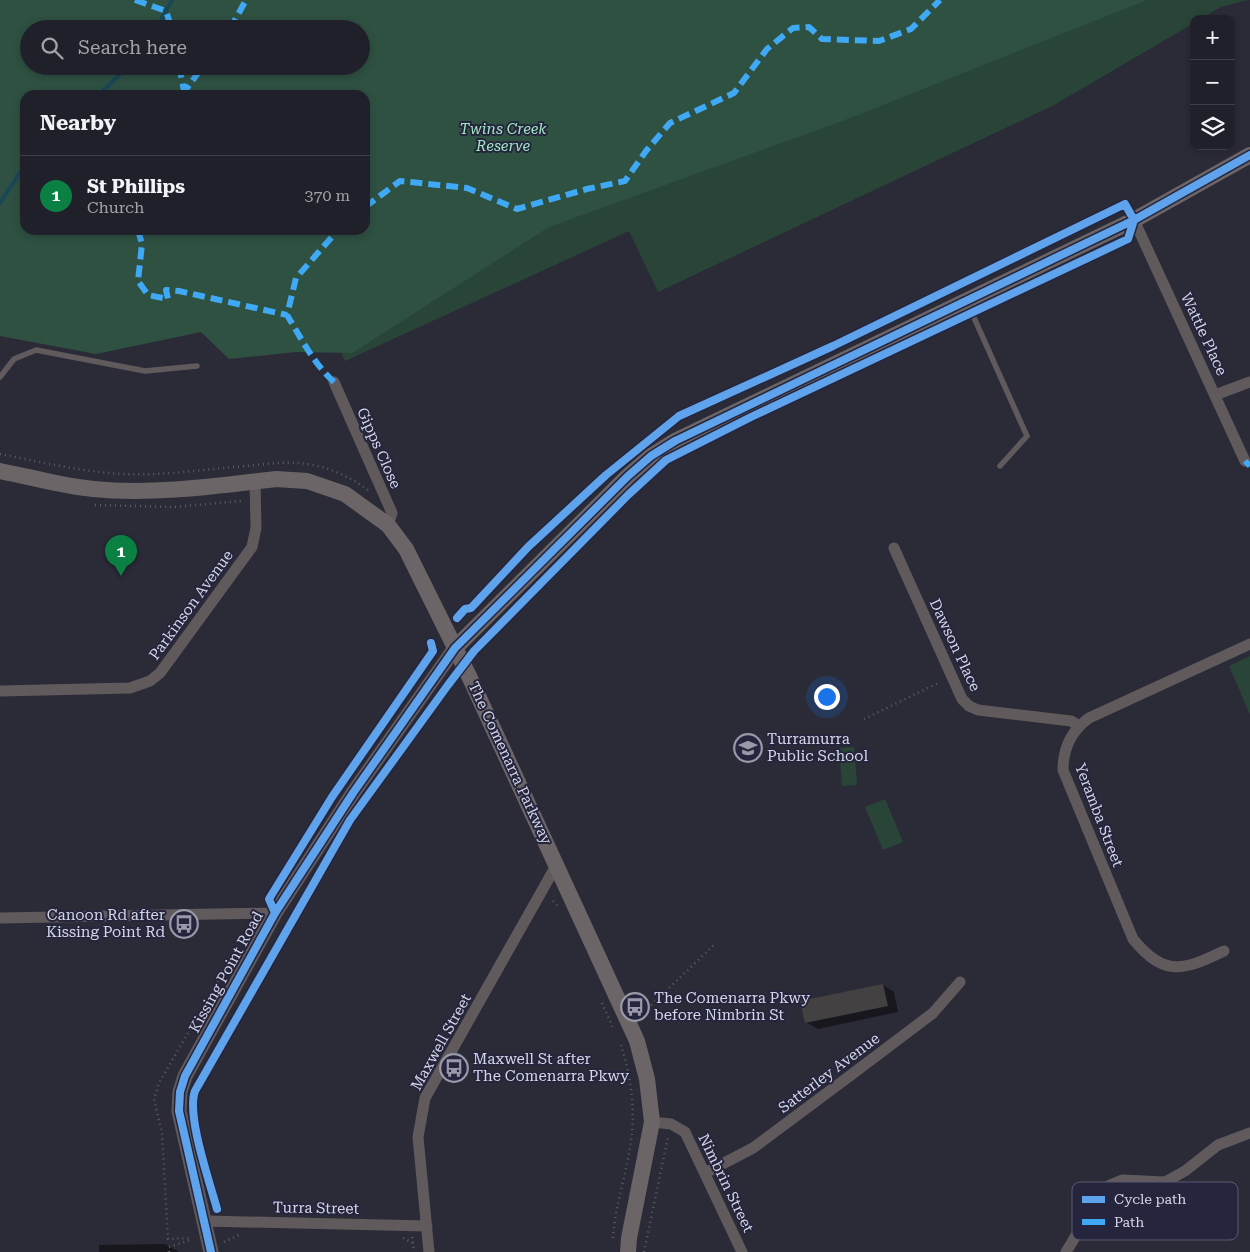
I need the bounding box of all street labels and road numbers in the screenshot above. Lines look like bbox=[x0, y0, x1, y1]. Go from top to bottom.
street label: Wattle Place bbox=[1177, 290, 1231, 378]
street label: Gipps Close bbox=[353, 405, 405, 491]
street label: Parkinson Avenue bbox=[145, 547, 237, 663]
street label: Dawson Place bbox=[926, 596, 984, 694]
street label: The Comenarra Parkway bbox=[464, 679, 556, 847]
street label: Yeramba Street bbox=[1071, 761, 1127, 870]
street label: Kissing Point Road bbox=[185, 908, 267, 1036]
street label: Maxwell Street bbox=[407, 990, 475, 1093]
street label: Satterley Avenue bbox=[775, 1029, 883, 1117]
street label: Nimbrin Street bbox=[694, 1131, 758, 1236]
street label: Turra Street bbox=[273, 1198, 360, 1218]

